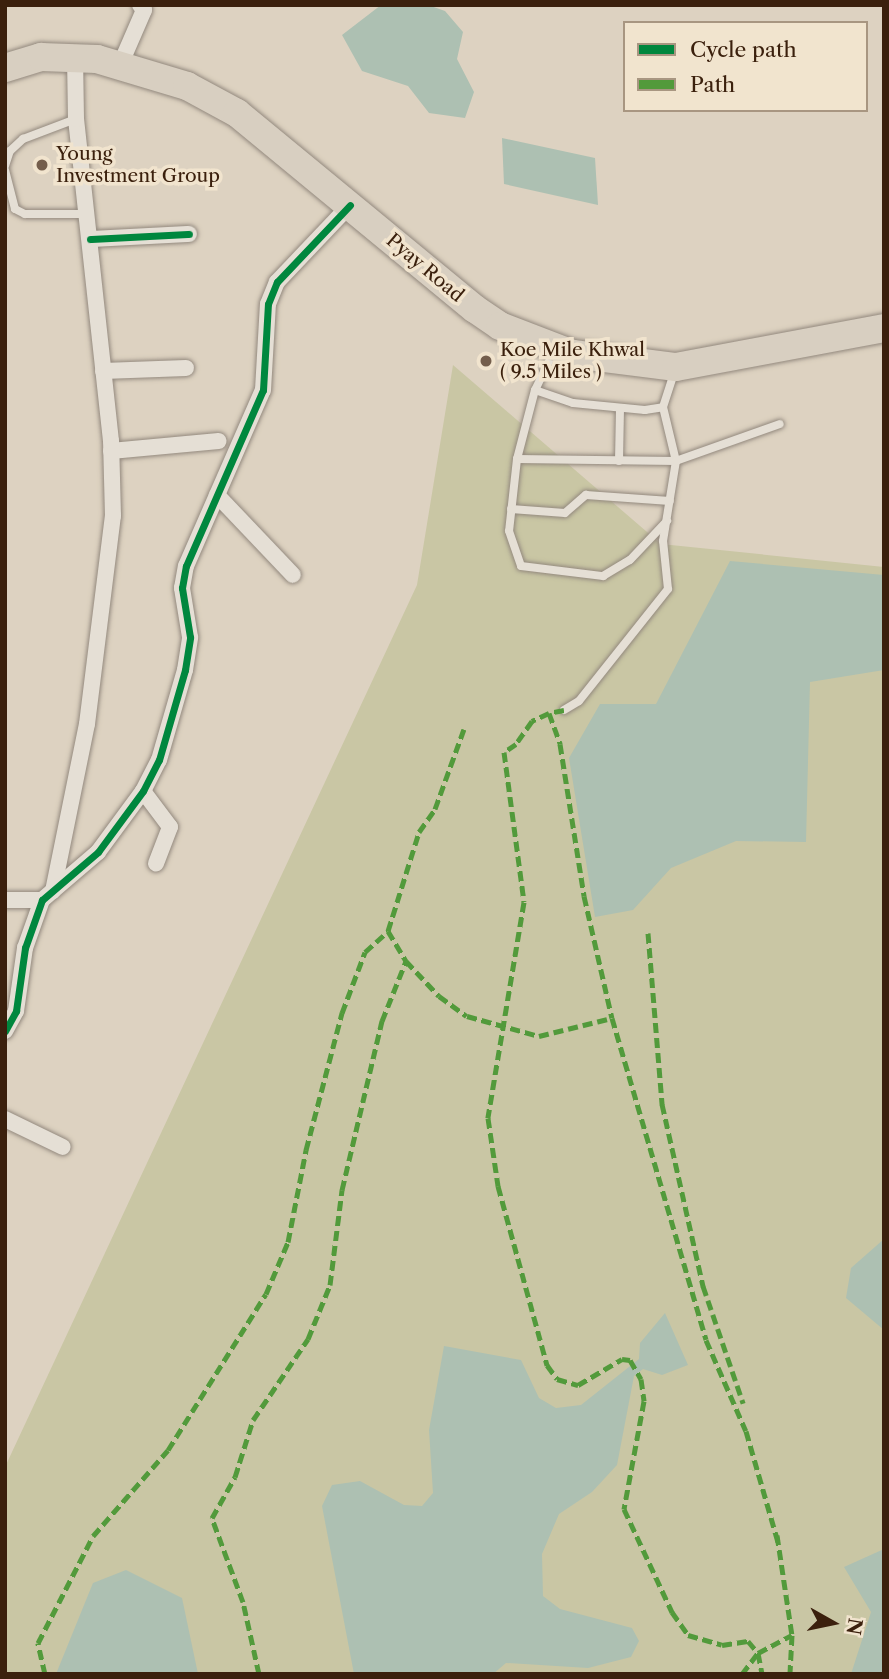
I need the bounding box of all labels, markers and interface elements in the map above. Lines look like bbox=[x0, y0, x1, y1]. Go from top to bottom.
legend bbox=[623, 21, 868, 112]
text: Cycle path bbox=[690, 37, 797, 62]
text: Path bbox=[690, 72, 735, 97]
place label: Young Investment Group bbox=[56, 143, 220, 187]
marker: Young Investment Group bbox=[34, 157, 50, 173]
street label: Pyay Road bbox=[381, 229, 469, 307]
place label: Koe Mile Khwal ( 9.5 Miles ) bbox=[500, 339, 645, 383]
marker: Koe Mile Khwal ( 9.5 Miles ) bbox=[478, 353, 494, 369]
north arrow bbox=[798, 1588, 868, 1658]
text: N bbox=[842, 1616, 867, 1636]

